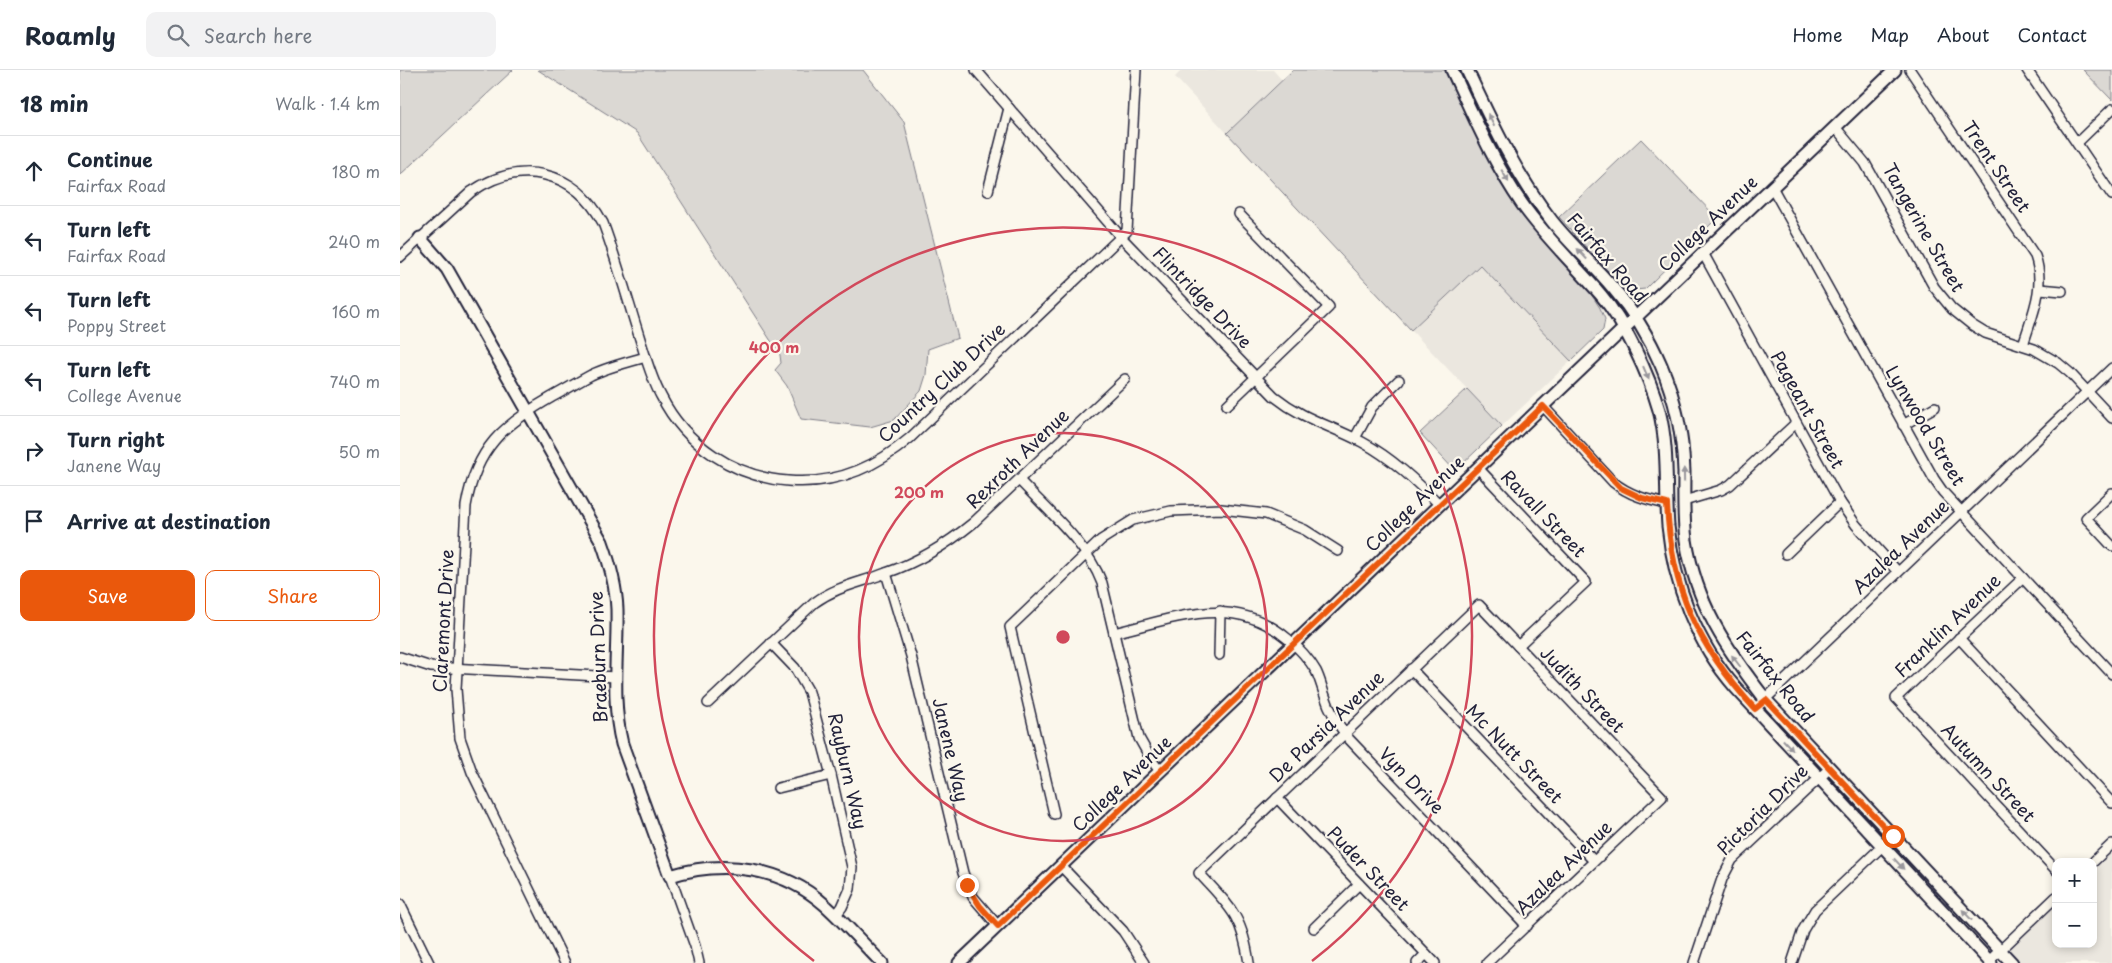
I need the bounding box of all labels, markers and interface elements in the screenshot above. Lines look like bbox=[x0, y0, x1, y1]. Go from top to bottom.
search box bbox=[146, 12, 496, 57]
text: Roamly bbox=[25, 17, 116, 53]
icon: search bbox=[164, 21, 192, 49]
text: Search here bbox=[204, 21, 312, 49]
text: Home bbox=[1792, 21, 1842, 48]
text: Map bbox=[1870, 21, 1909, 48]
text: About bbox=[1937, 21, 1989, 48]
text: Contact bbox=[2017, 21, 2087, 48]
text: 18 min bbox=[20, 87, 89, 119]
text: Walk · 1.4 km bbox=[275, 91, 380, 115]
one-way arrow bbox=[1487, 113, 1496, 128]
street label: Trent Street bbox=[1956, 115, 2038, 218]
text: Continue bbox=[67, 145, 153, 173]
icon: ahead bbox=[20, 157, 48, 185]
street label: Tangerine Street bbox=[1876, 158, 1972, 297]
text: 180 m bbox=[332, 159, 380, 183]
street label: College Avenue bbox=[1651, 168, 1763, 277]
one-way arrow bbox=[1500, 170, 1509, 183]
text: Fairfax Road bbox=[67, 173, 166, 197]
street label: Fairfax Road bbox=[1561, 206, 1655, 308]
text: Turn left bbox=[67, 215, 151, 243]
icon: left bbox=[20, 227, 48, 255]
text: 240 m bbox=[328, 229, 380, 253]
street label: Flintridge Drive bbox=[1147, 240, 1259, 354]
text: Fairfax Road bbox=[67, 243, 166, 267]
one-way arrow bbox=[1576, 249, 1588, 261]
text: Turn left bbox=[67, 285, 151, 313]
icon: left bbox=[20, 297, 48, 325]
text: 160 m bbox=[332, 299, 380, 323]
text: Poppy Street bbox=[67, 313, 166, 337]
street label: Country Club Drive bbox=[871, 316, 1011, 448]
text: 400 m bbox=[749, 335, 799, 358]
street label: Pageant Street bbox=[1765, 345, 1852, 473]
text: Turn left bbox=[67, 355, 151, 383]
street label: Lynwood Street bbox=[1880, 360, 1973, 490]
one-way arrow bbox=[1642, 366, 1650, 380]
icon: left bbox=[20, 367, 48, 395]
text: 740 m bbox=[330, 369, 380, 393]
text: College Avenue bbox=[67, 383, 182, 407]
street label: Rexroth Avenue bbox=[959, 402, 1075, 514]
text: Turn right bbox=[67, 425, 165, 453]
icon: right bbox=[20, 437, 48, 465]
text: 50 m bbox=[339, 439, 380, 463]
street label: College Avenue bbox=[1358, 448, 1470, 557]
text: Janene Way bbox=[67, 453, 161, 477]
street label: Ravall Street bbox=[1495, 463, 1593, 563]
one-way arrow bbox=[1680, 467, 1688, 483]
text: 200 m bbox=[894, 480, 944, 503]
street label: Azalea Avenue bbox=[1845, 492, 1955, 599]
icon: arrive bbox=[20, 507, 48, 535]
text: Arrive at destination bbox=[67, 507, 271, 535]
street label: Claremont Drive bbox=[425, 549, 460, 693]
street label: Franklin Avenue bbox=[1888, 567, 2006, 683]
button: Save bbox=[20, 570, 195, 621]
button: Share bbox=[205, 570, 380, 621]
street label: Braeburn Drive bbox=[582, 591, 613, 723]
street label: Fairfax Road bbox=[1731, 624, 1822, 728]
centre of rings bbox=[1054, 628, 1072, 646]
street label: Judith Street bbox=[1535, 639, 1632, 739]
one-way arrow bbox=[1731, 654, 1741, 668]
street label: De Parsia Avenue bbox=[1262, 664, 1390, 788]
street label: Janene Way bbox=[926, 695, 977, 804]
street label: Mc Nutt Street bbox=[1460, 697, 1570, 809]
street label: Rayburn Way bbox=[822, 710, 875, 832]
street label: Autumn Street bbox=[1936, 716, 2042, 828]
street label: College Avenue bbox=[1065, 728, 1177, 837]
one-way arrow bbox=[1782, 738, 1794, 750]
street label: Vyn Drive bbox=[1373, 740, 1451, 820]
street label: Pictoria Drive bbox=[1710, 757, 1814, 861]
street label: Azalea Avenue bbox=[1508, 813, 1618, 920]
street label: Puder Street bbox=[1322, 819, 1417, 916]
route start bbox=[1882, 825, 1905, 848]
one-way arrow bbox=[1893, 857, 1905, 869]
map controls bbox=[2052, 858, 2097, 948]
button: + bbox=[2052, 858, 2097, 903]
route end bbox=[956, 874, 979, 897]
button: − bbox=[2052, 903, 2097, 948]
one-way arrow bbox=[1961, 909, 1973, 921]

